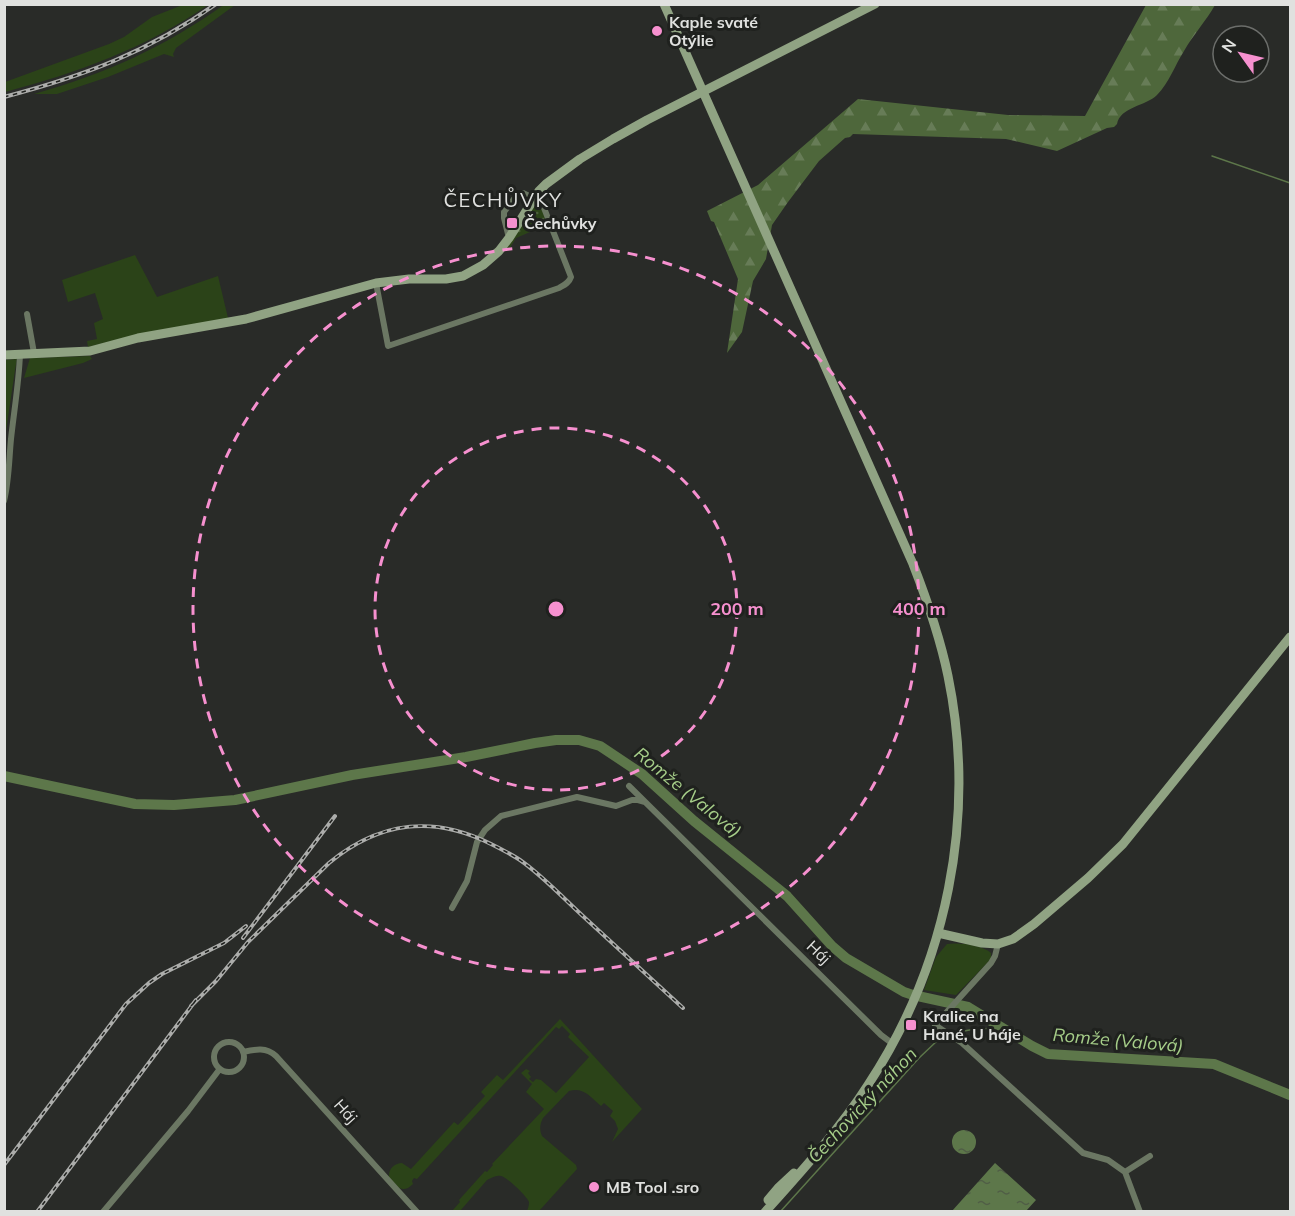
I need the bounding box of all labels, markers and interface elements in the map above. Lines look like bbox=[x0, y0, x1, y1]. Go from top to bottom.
place label: Kaple svaté Otýlie bbox=[669, 12, 758, 50]
marker: Kaple svaté Otýlie bbox=[650, 24, 664, 38]
north arrow bbox=[1211, 24, 1271, 84]
text: N bbox=[1217, 35, 1240, 56]
district label: ČECHŮVKY bbox=[443, 187, 563, 212]
place label: Čechůvky bbox=[524, 213, 597, 233]
marker: Čechůvky bbox=[505, 216, 519, 230]
text: 200 m bbox=[710, 597, 764, 620]
text: 400 m bbox=[892, 597, 946, 620]
centre of rings bbox=[546, 599, 566, 619]
water label: Romže (Valová) bbox=[630, 742, 746, 842]
street label: Háj bbox=[803, 936, 835, 968]
place label: Kralice na Hané, U háje bbox=[923, 1006, 1021, 1044]
marker: Kralice na Hané, U háje bbox=[904, 1018, 918, 1032]
water label: Romže (Valová) bbox=[1052, 1023, 1184, 1057]
water label: Čechovický náhon bbox=[803, 1042, 921, 1168]
street label: Háj bbox=[330, 1095, 362, 1127]
place label: MB Tool .sro bbox=[606, 1177, 699, 1197]
marker: MB Tool .sro bbox=[587, 1180, 601, 1194]

